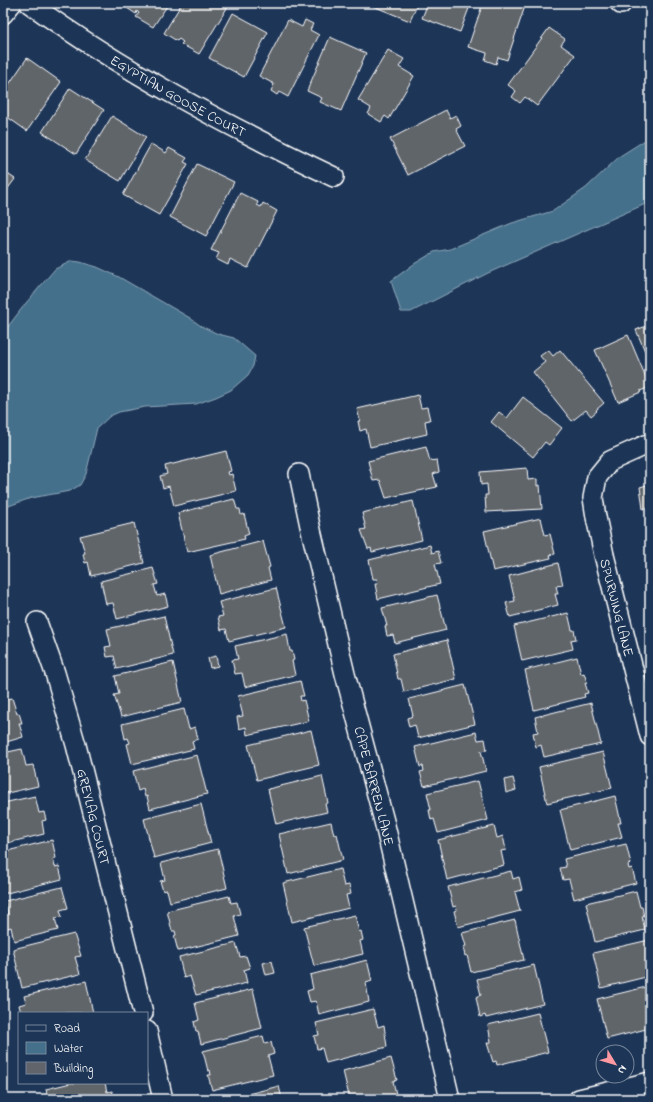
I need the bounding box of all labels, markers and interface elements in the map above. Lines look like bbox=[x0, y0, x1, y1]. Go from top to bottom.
street label: EGYPTIAN GOOSE COURT bbox=[106, 50, 249, 144]
street label: SPURWING LANE bbox=[593, 556, 638, 659]
street label: CAPE BARREN LANE bbox=[347, 724, 398, 848]
street label: GREYLAG COURT bbox=[70, 767, 115, 867]
legend bbox=[18, 1012, 148, 1084]
text: Road bbox=[54, 1020, 80, 1038]
text: Water bbox=[54, 1040, 83, 1058]
north arrow bbox=[595, 1044, 635, 1084]
text: Building bbox=[53, 1060, 93, 1079]
text: N bbox=[613, 1062, 631, 1077]

